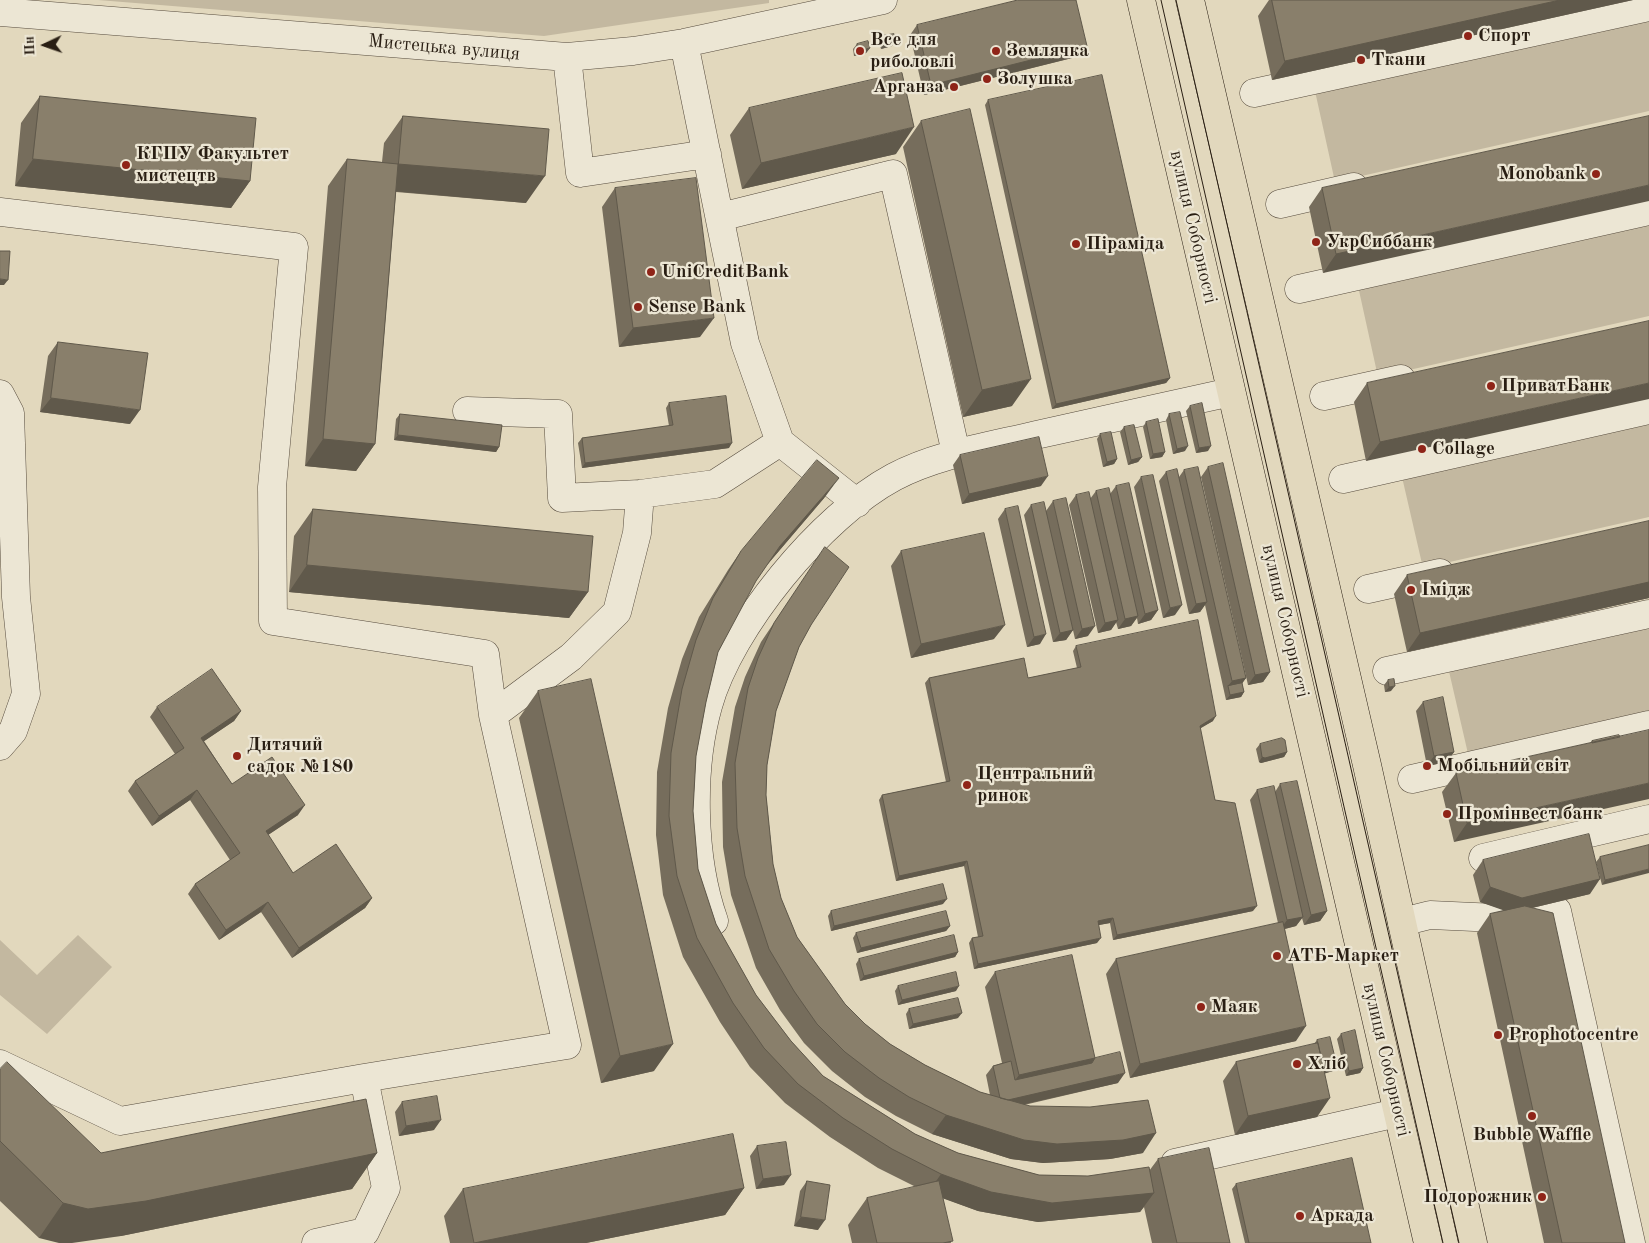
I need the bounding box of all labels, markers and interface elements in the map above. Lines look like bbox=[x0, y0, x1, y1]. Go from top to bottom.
north arrow bbox=[20, 20, 70, 70]
place label: Спорт bbox=[1478, 25, 1530, 47]
place label: Все для риболовлі bbox=[870, 29, 954, 73]
street label: Мистецька вулиця bbox=[367, 30, 521, 66]
marker: Спорт bbox=[1462, 30, 1474, 42]
text: Пн bbox=[23, 36, 38, 56]
place label: Землячка bbox=[1006, 40, 1089, 62]
marker: Все для риболовлі bbox=[854, 45, 866, 57]
marker: Землячка bbox=[990, 45, 1002, 57]
place label: Ткани bbox=[1371, 49, 1426, 71]
marker: Ткани bbox=[1355, 54, 1367, 66]
place label: Золушка bbox=[997, 68, 1073, 90]
marker: Золушка bbox=[981, 73, 993, 85]
place label: Арганза bbox=[873, 76, 944, 98]
marker: Арганза bbox=[948, 81, 960, 93]
place label: КГПУ Факультет мистецтв bbox=[136, 143, 289, 187]
street label: вулиця Соборності bbox=[1164, 148, 1222, 306]
marker: КГПУ Факультет мистецтв bbox=[120, 159, 132, 171]
place label: Monobank bbox=[1498, 163, 1586, 185]
marker: Monobank bbox=[1590, 168, 1602, 180]
place label: УкрСиббанк bbox=[1326, 231, 1432, 253]
place label: Піраміда bbox=[1086, 233, 1164, 255]
marker: УкрСиббанк bbox=[1310, 236, 1322, 248]
marker: Піраміда bbox=[1070, 238, 1082, 250]
place label: UniCreditBank bbox=[661, 261, 789, 283]
marker: UniCreditBank bbox=[645, 266, 657, 278]
place label: Sense Bank bbox=[648, 296, 746, 318]
marker: Sense Bank bbox=[632, 301, 644, 313]
place label: ПриватБанк bbox=[1501, 375, 1610, 397]
marker: ПриватБанк bbox=[1485, 380, 1497, 392]
place label: Collage bbox=[1432, 438, 1495, 460]
marker: Collage bbox=[1416, 443, 1428, 455]
street label: вулиця Соборності bbox=[1256, 542, 1314, 700]
place label: Імідж bbox=[1421, 579, 1471, 601]
marker: Імідж bbox=[1405, 584, 1417, 596]
place label: Дитячий садок №180 bbox=[247, 734, 354, 778]
marker: Дитячий садок №180 bbox=[231, 750, 243, 762]
place label: Мобільний світ bbox=[1437, 755, 1569, 777]
marker: Мобільний світ bbox=[1421, 760, 1433, 772]
place label: Центральний ринок bbox=[977, 763, 1093, 807]
marker: Центральний ринок bbox=[961, 779, 973, 791]
place label: Промінвест банк bbox=[1457, 803, 1603, 825]
marker: Промінвест банк bbox=[1441, 808, 1453, 820]
place label: АТБ-Маркет bbox=[1287, 945, 1399, 967]
marker: АТБ-Маркет bbox=[1271, 950, 1283, 962]
street label: вулиця Соборності bbox=[1357, 981, 1415, 1139]
place label: Маяк bbox=[1211, 996, 1258, 1018]
marker: Маяк bbox=[1195, 1001, 1207, 1013]
place label: Prophotocentre bbox=[1508, 1024, 1639, 1046]
marker: Prophotocentre bbox=[1492, 1029, 1504, 1041]
place label: Хліб bbox=[1307, 1053, 1346, 1075]
marker: Хліб bbox=[1291, 1058, 1303, 1070]
marker: Bubble Waffle bbox=[1526, 1110, 1538, 1122]
place label: Bubble Waffle bbox=[1473, 1124, 1591, 1146]
place label: Подорожник bbox=[1423, 1186, 1532, 1208]
marker: Подорожник bbox=[1536, 1191, 1548, 1203]
place label: Аркада bbox=[1310, 1205, 1374, 1227]
marker: Аркада bbox=[1294, 1210, 1306, 1222]

